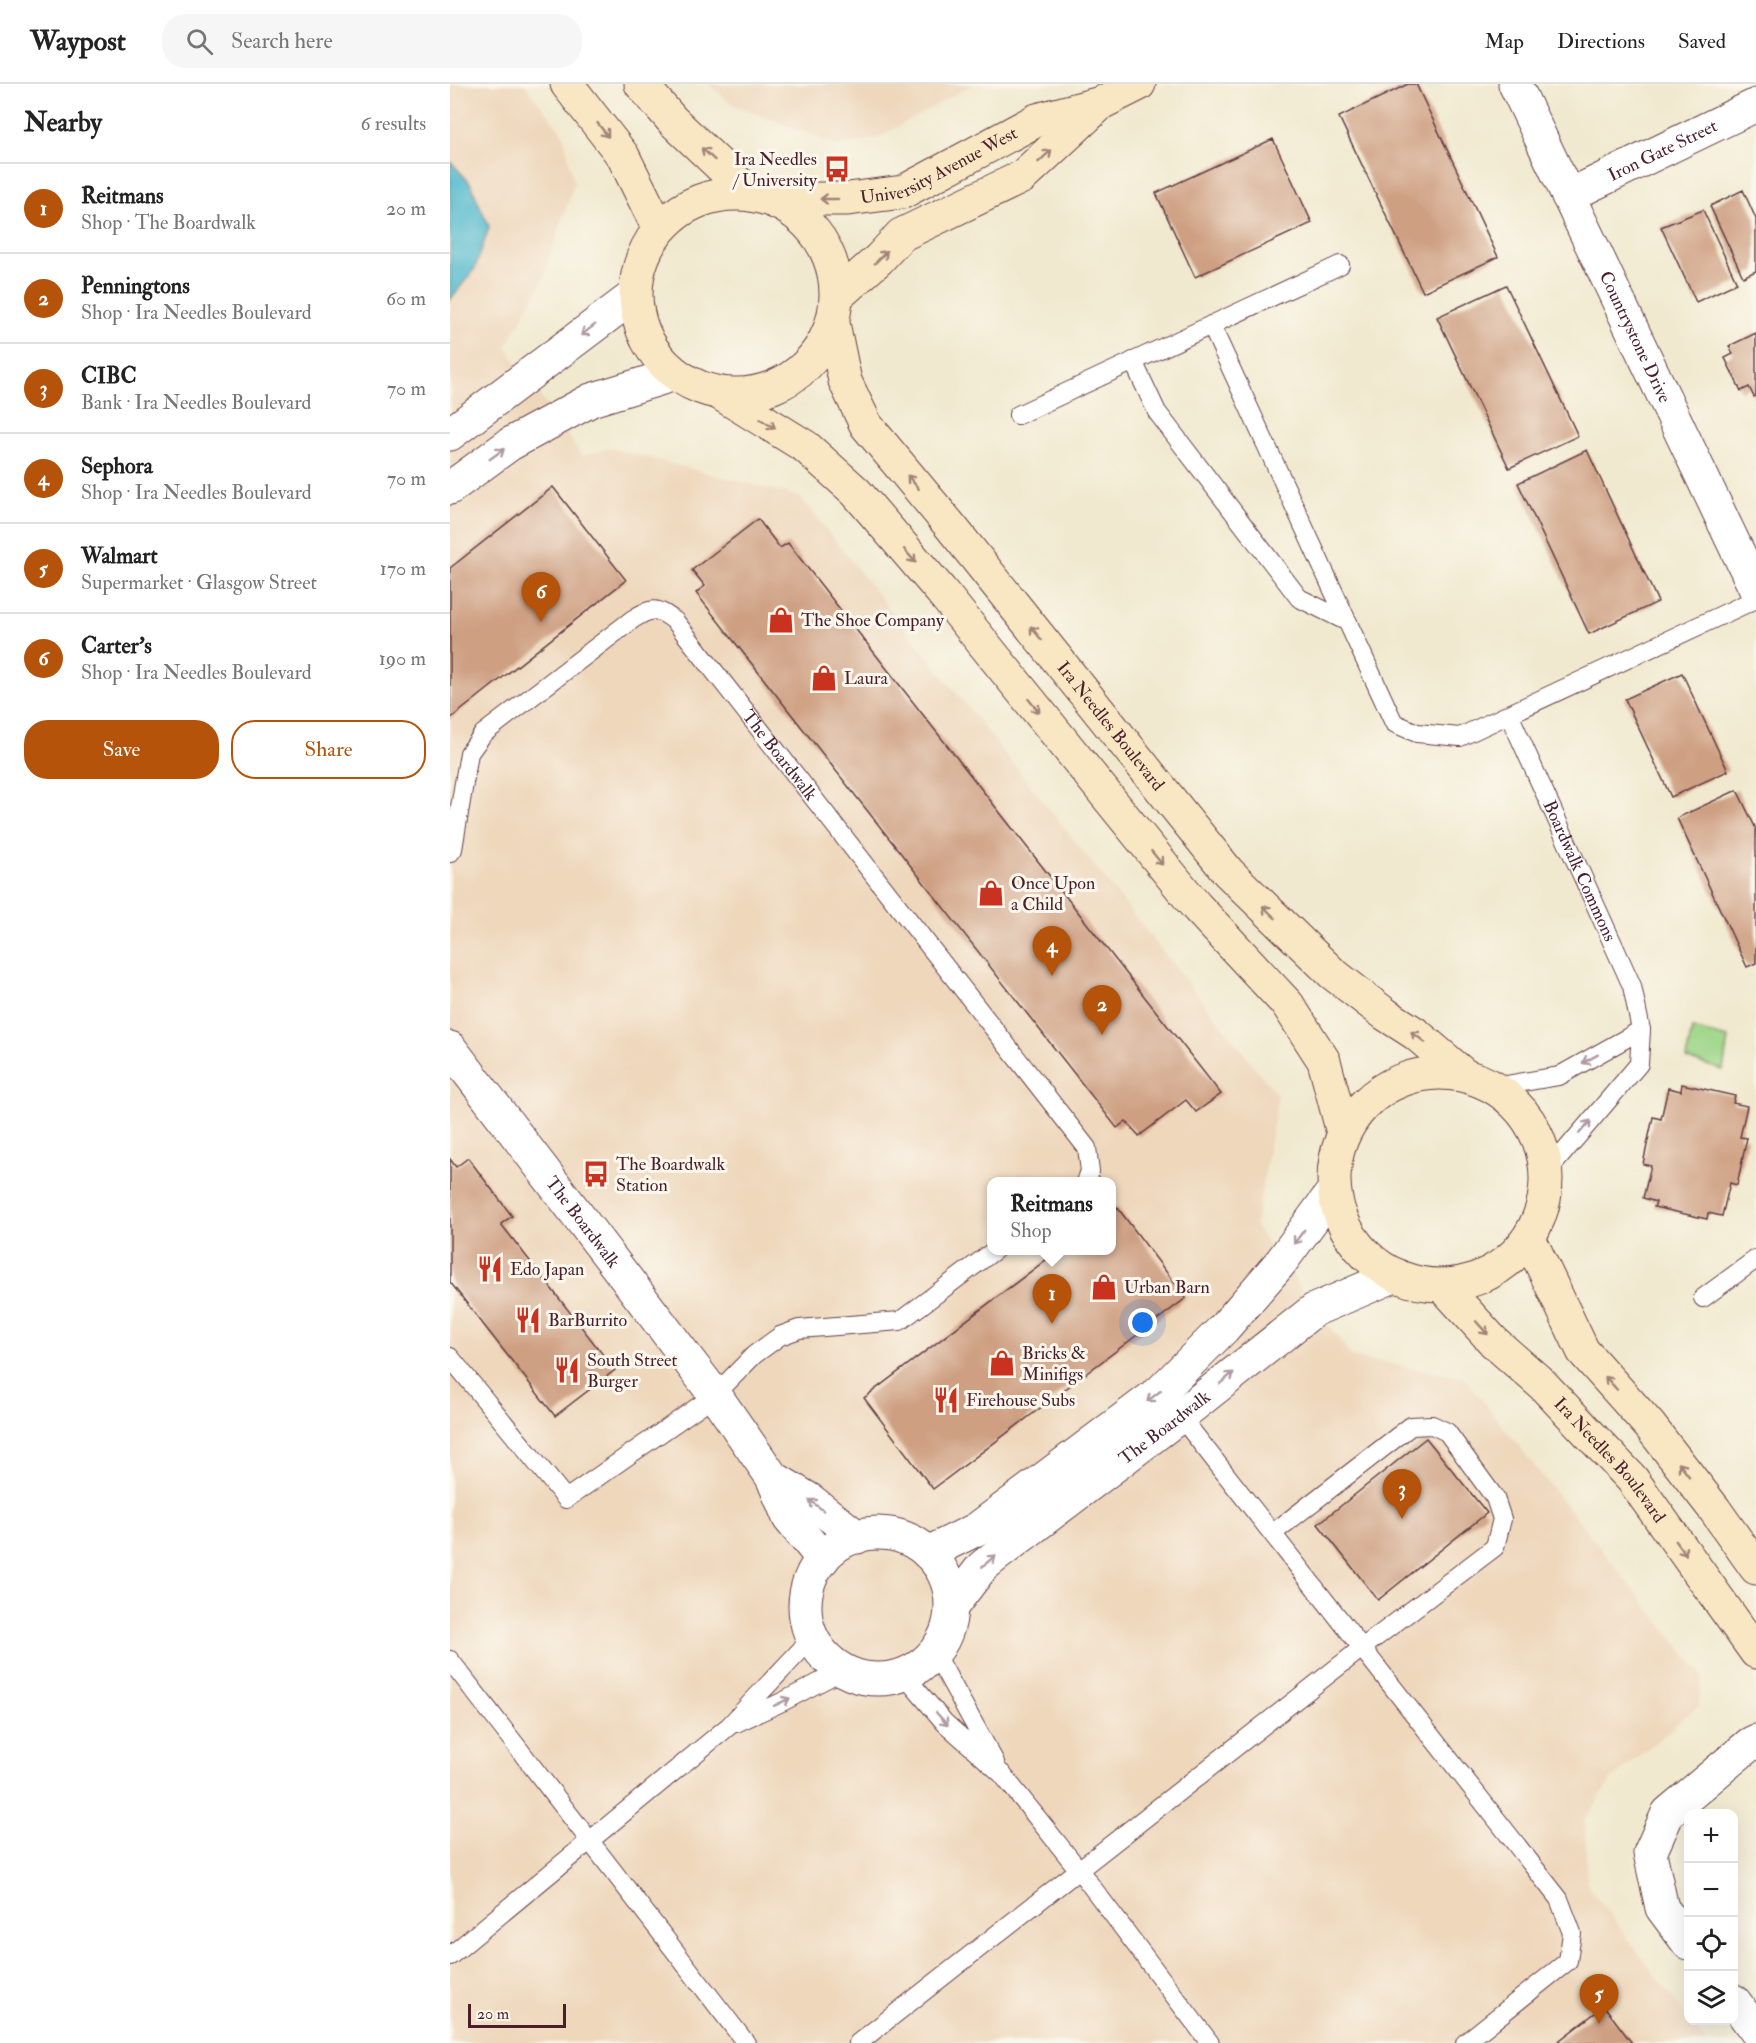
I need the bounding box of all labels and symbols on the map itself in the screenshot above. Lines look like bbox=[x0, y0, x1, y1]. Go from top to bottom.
street label: Iron Gate Street bbox=[1604, 114, 1721, 187]
one-way arrow bbox=[597, 122, 609, 138]
street label: University Avenue West bbox=[859, 122, 1022, 209]
one-way arrow bbox=[700, 147, 715, 161]
place label: Ira Needles / University bbox=[731, 148, 818, 192]
one-way arrow bbox=[1037, 149, 1052, 163]
bus stop icon: Ira Needles / University bbox=[822, 154, 852, 184]
one-way arrow bbox=[819, 193, 839, 205]
one-way arrow bbox=[874, 249, 888, 264]
street label: Countrystone Drive bbox=[1594, 267, 1676, 407]
one-way arrow bbox=[581, 323, 597, 336]
one-way arrow bbox=[760, 418, 777, 431]
one-way arrow bbox=[489, 447, 505, 460]
one-way arrow bbox=[907, 474, 920, 490]
one-way arrow bbox=[904, 548, 917, 564]
pin: 6 bbox=[522, 572, 560, 622]
shop icon: The Shoe Company bbox=[766, 605, 796, 635]
place label: The Shoe Company bbox=[801, 609, 945, 632]
one-way arrow bbox=[1030, 626, 1043, 642]
street label: Ira Needles Boulevard bbox=[1052, 657, 1169, 796]
shop icon: Laura bbox=[809, 663, 839, 693]
place label: Laura bbox=[844, 667, 888, 690]
one-way arrow bbox=[1028, 698, 1041, 714]
street label: The Boardwalk bbox=[737, 705, 822, 806]
street label: Boardwalk Commons bbox=[1537, 797, 1621, 945]
one-way arrow bbox=[1150, 850, 1164, 865]
place label: Once Upon a Child bbox=[1011, 872, 1095, 916]
shop icon: Once Upon a Child bbox=[976, 878, 1006, 908]
one-way arrow bbox=[1261, 904, 1276, 919]
pin: 4 bbox=[1032, 926, 1072, 976]
pin: 2 bbox=[1082, 986, 1122, 1035]
one-way arrow bbox=[1410, 1030, 1426, 1043]
one-way arrow bbox=[1582, 1053, 1599, 1065]
one-way arrow bbox=[1578, 1120, 1592, 1135]
place label: The Boardwalk Station bbox=[616, 1153, 725, 1197]
bus stop icon: The Boardwalk Station bbox=[581, 1159, 611, 1189]
street label: The Boardwalk bbox=[540, 1172, 625, 1273]
one-way arrow bbox=[1293, 1228, 1305, 1244]
restaurant icon: Edo Japan bbox=[475, 1254, 505, 1284]
place label: Edo Japan bbox=[510, 1258, 584, 1281]
shop icon: Urban Barn bbox=[1089, 1272, 1119, 1302]
pin: 1 bbox=[1032, 1274, 1072, 1324]
place label: Urban Barn bbox=[1124, 1276, 1210, 1299]
restaurant icon: BarBurrito bbox=[513, 1305, 543, 1335]
your location bbox=[1128, 1308, 1157, 1337]
place label: BarBurrito bbox=[548, 1309, 628, 1332]
one-way arrow bbox=[1474, 1321, 1489, 1336]
place label: Bricks & Minifigs bbox=[1022, 1342, 1086, 1386]
shop icon: Bricks & Minifigs bbox=[987, 1348, 1017, 1378]
place label: South Street Burger bbox=[587, 1349, 678, 1393]
restaurant icon: South Street Burger bbox=[552, 1355, 582, 1385]
one-way arrow bbox=[1219, 1372, 1235, 1385]
one-way arrow bbox=[1604, 1375, 1618, 1390]
restaurant icon: Firehouse Subs bbox=[931, 1385, 961, 1415]
street label: The Boardwalk bbox=[1115, 1385, 1215, 1470]
place label: Firehouse Subs bbox=[966, 1389, 1075, 1412]
one-way arrow bbox=[1146, 1390, 1162, 1402]
street label: Ira Needles Boulevard bbox=[1549, 1393, 1671, 1527]
one-way arrow bbox=[1678, 1462, 1691, 1478]
pin: 3 bbox=[1382, 1470, 1422, 1519]
one-way arrow bbox=[808, 1499, 824, 1511]
one-way arrow bbox=[1675, 1540, 1688, 1556]
one-way arrow bbox=[981, 1554, 996, 1568]
one-way arrow bbox=[772, 1695, 790, 1707]
one-way arrow bbox=[935, 1711, 949, 1726]
pin: 5 bbox=[1580, 1974, 1618, 2024]
scale bar bbox=[468, 2001, 566, 2028]

